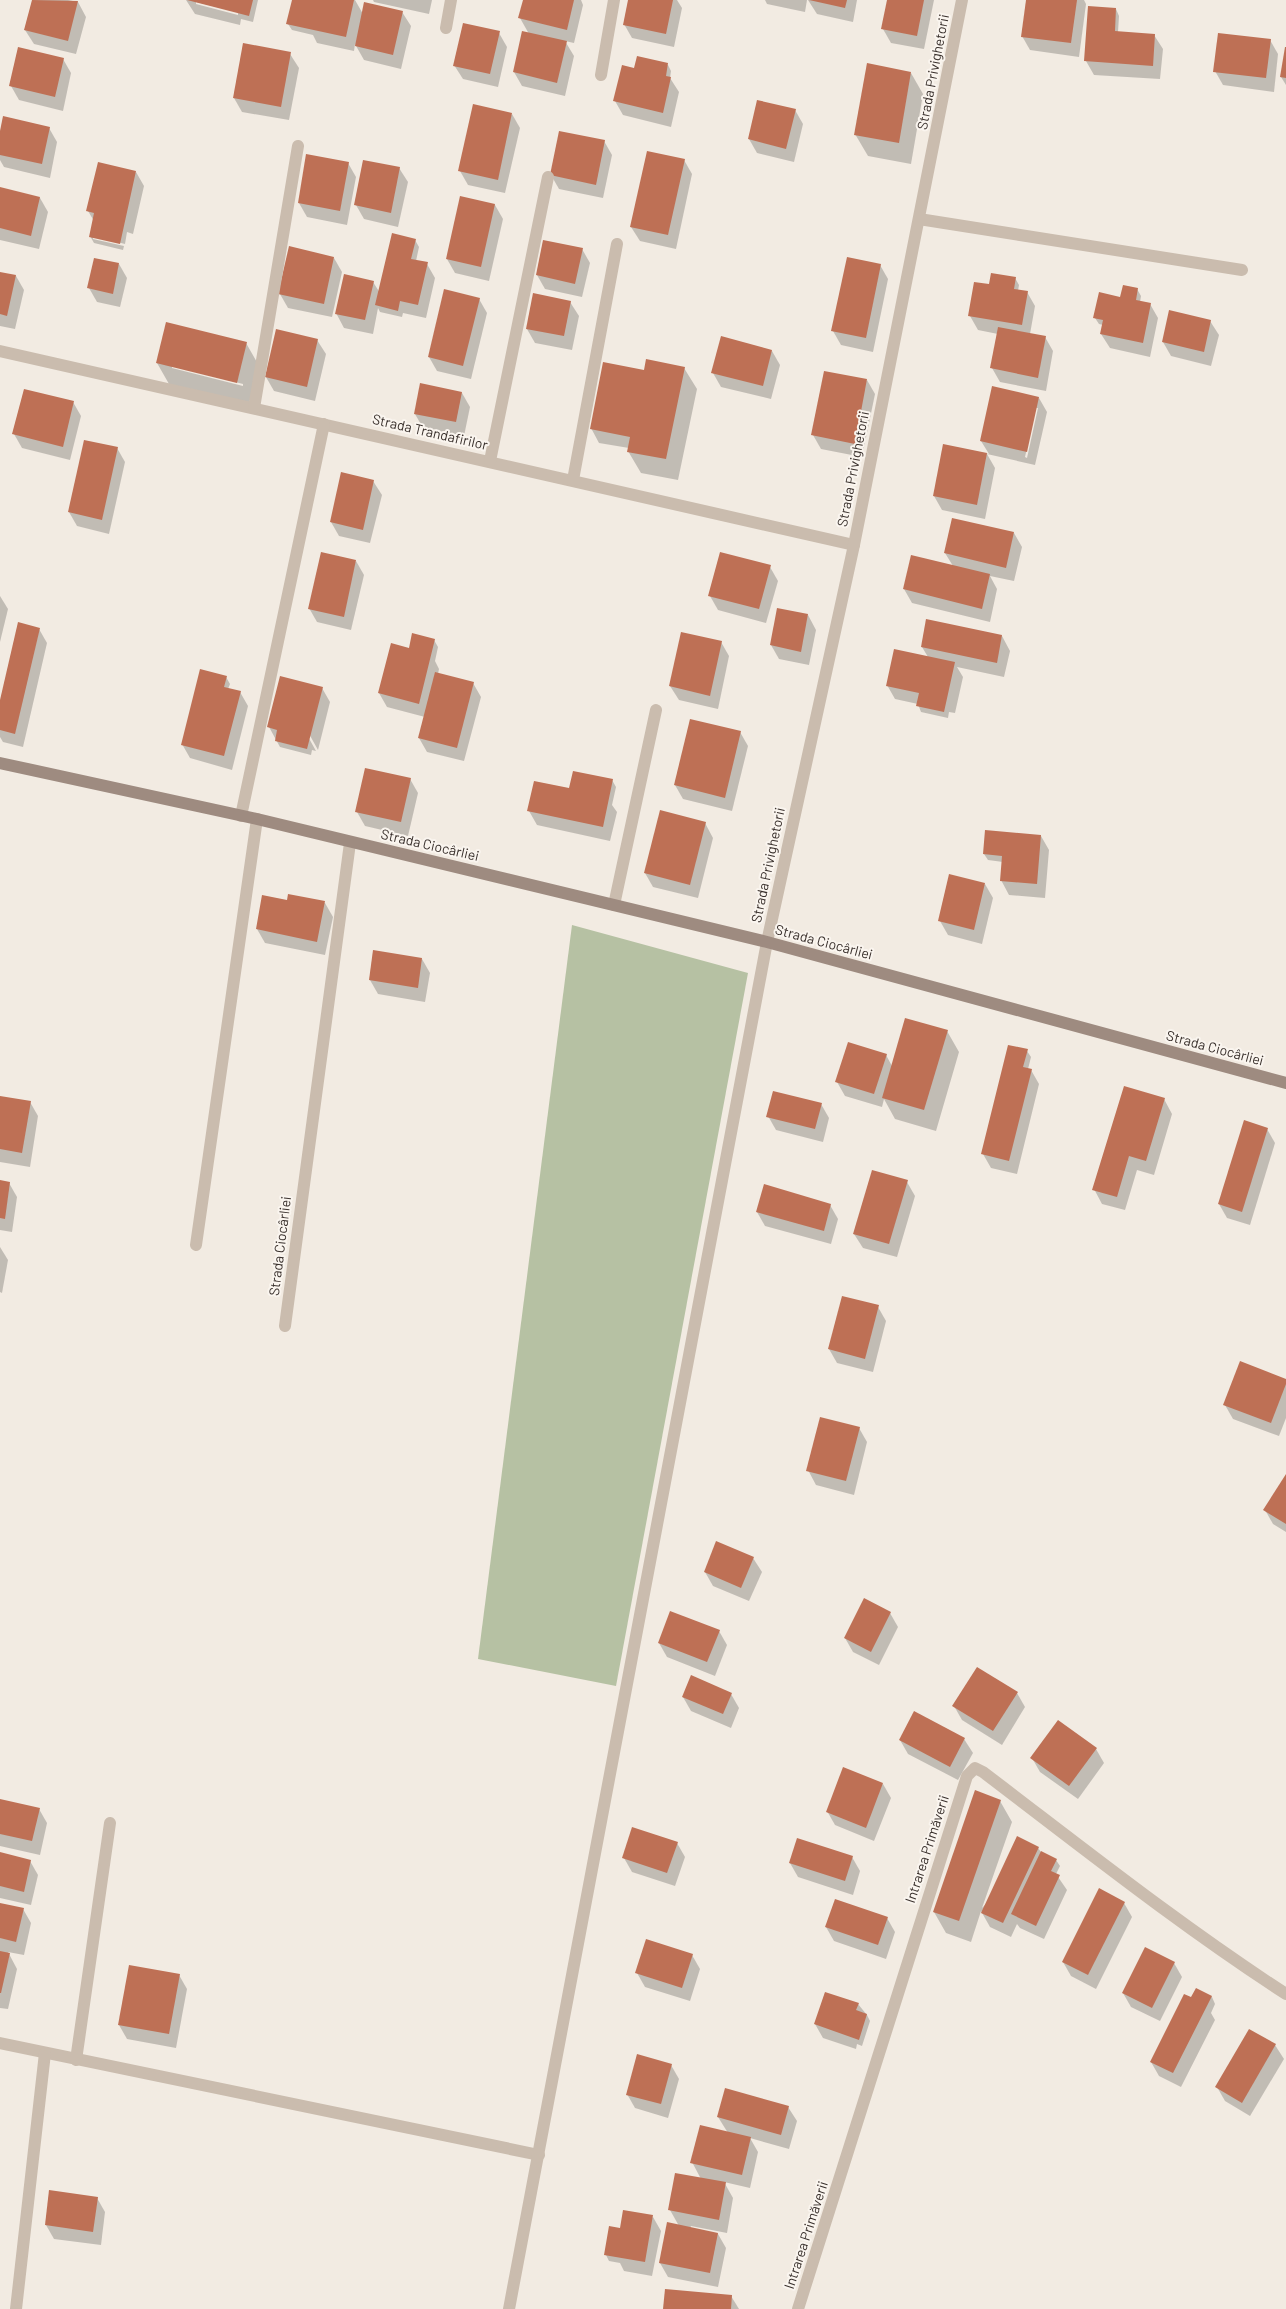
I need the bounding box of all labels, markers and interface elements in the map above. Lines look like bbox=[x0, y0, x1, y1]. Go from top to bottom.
street label: Strada Privighetorii bbox=[913, 13, 952, 131]
street label: Strada Trandafirilor bbox=[371, 410, 489, 453]
street label: Strada Privighetorii bbox=[833, 410, 872, 528]
street label: Strada Privighetorii bbox=[747, 806, 788, 924]
street label: Strada Ciocârliei bbox=[379, 825, 481, 864]
street label: Strada Ciocârliei bbox=[774, 920, 875, 963]
street label: Strada Ciocârliei bbox=[1165, 1026, 1266, 1069]
street label: Strada Ciocârliei bbox=[265, 1195, 294, 1297]
street label: Intrarea Primăverii bbox=[901, 1793, 952, 1905]
street label: Intrarea Primăverii bbox=[780, 2179, 831, 2291]

